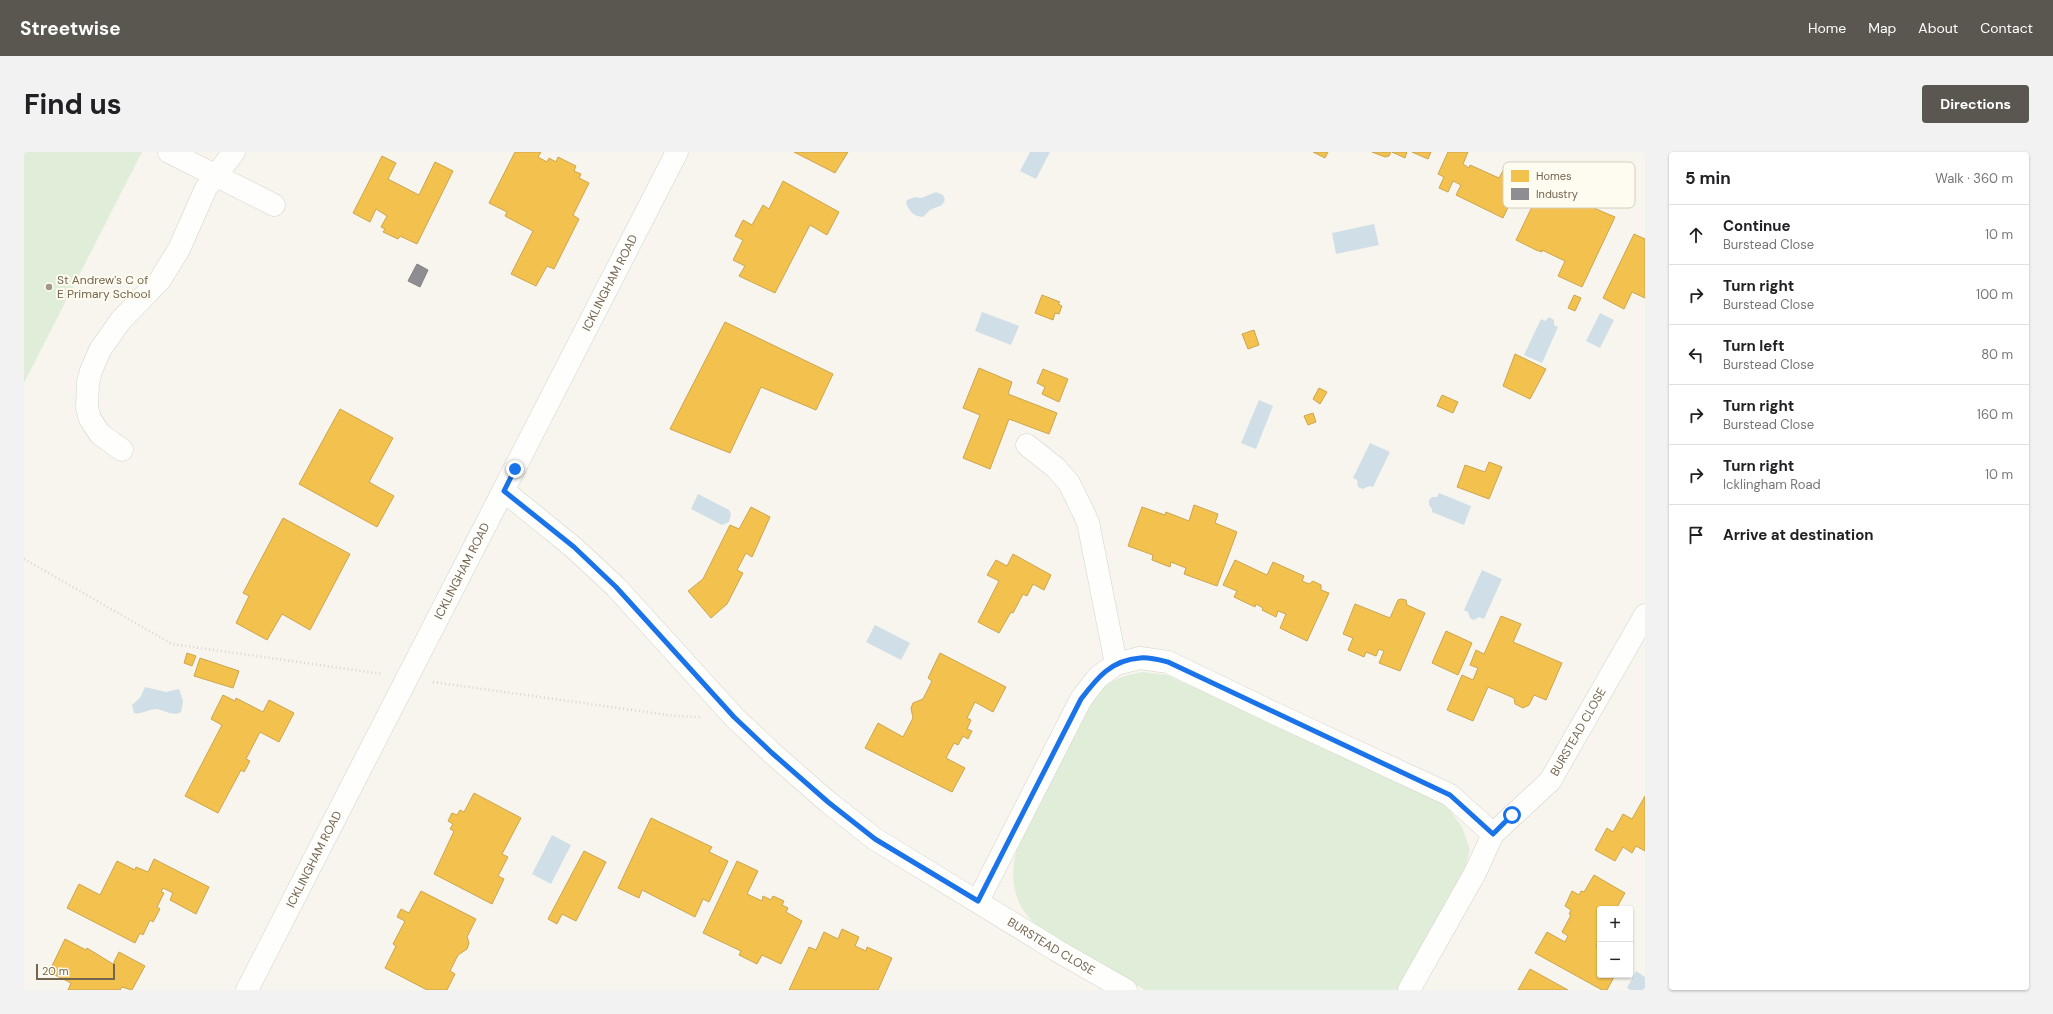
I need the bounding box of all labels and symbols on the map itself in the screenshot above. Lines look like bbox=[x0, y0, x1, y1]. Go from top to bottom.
legend bbox=[1503, 162, 1635, 208]
text: Homes bbox=[1536, 169, 1572, 183]
text: Industry bbox=[1536, 187, 1578, 201]
street label: ICKLINGHAM ROAD bbox=[579, 232, 641, 334]
place label: St Andrew's C of E Primary School bbox=[57, 272, 150, 302]
marker: St Andrew's C of E Primary School bbox=[44, 282, 54, 292]
route end bbox=[506, 460, 524, 478]
street label: ICKLINGHAM ROAD bbox=[431, 520, 493, 622]
street label: BURSTEAD CLOSE bbox=[1547, 685, 1610, 779]
route start bbox=[1503, 806, 1521, 824]
street label: ICKLINGHAM ROAD bbox=[283, 808, 346, 910]
street label: BURSTEAD CLOSE bbox=[1004, 914, 1098, 979]
scale bar bbox=[36, 962, 115, 981]

